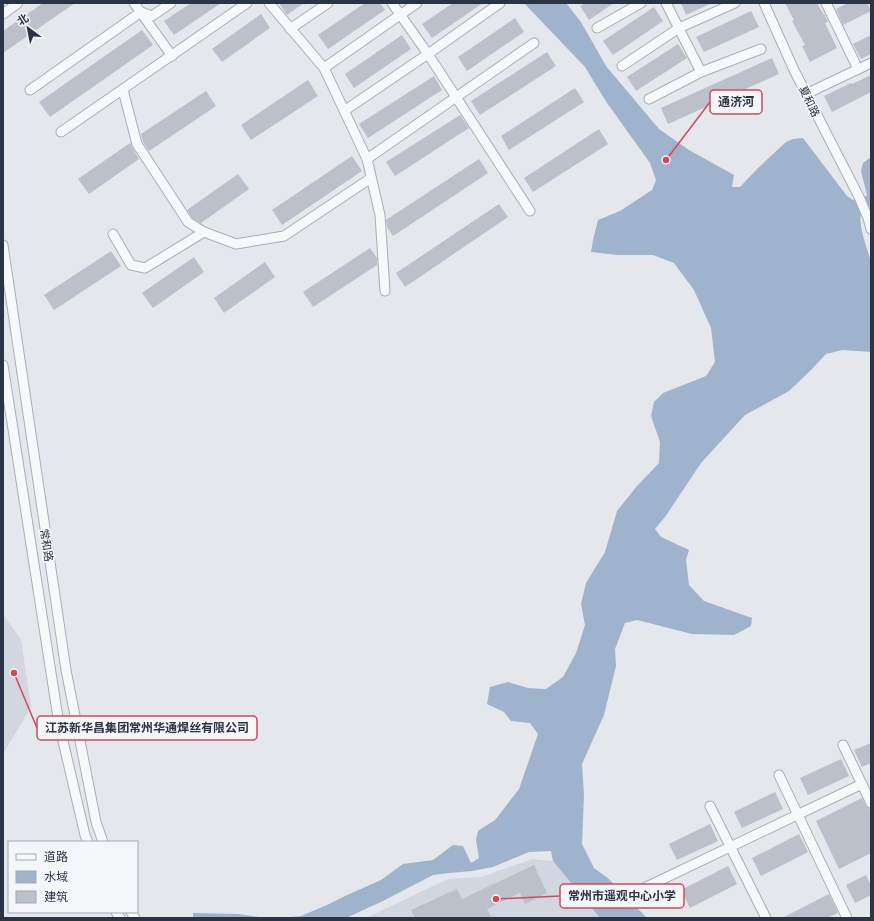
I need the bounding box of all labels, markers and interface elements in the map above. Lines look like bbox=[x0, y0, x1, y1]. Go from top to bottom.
north arrow bbox=[8, 8, 48, 48]
text: 北 bbox=[14, 11, 31, 28]
street label: 夏和路 bbox=[797, 83, 823, 119]
callout: 通济河 bbox=[710, 90, 762, 114]
text: 通济河 bbox=[718, 94, 754, 108]
street label: 常和路 bbox=[38, 528, 56, 562]
callout: 江苏新华昌集团常州华通焊丝有限公司 bbox=[37, 716, 257, 740]
text: 江苏新华昌集团常州华通焊丝有限公司 bbox=[45, 720, 249, 734]
legend bbox=[8, 841, 138, 913]
text: 道路 bbox=[44, 849, 68, 863]
text: 水域 bbox=[44, 869, 68, 883]
callout: 常州市遥观中心小学 bbox=[560, 884, 684, 908]
text: 常州市遥观中心小学 bbox=[568, 888, 676, 902]
text: 建筑 bbox=[44, 889, 68, 903]

